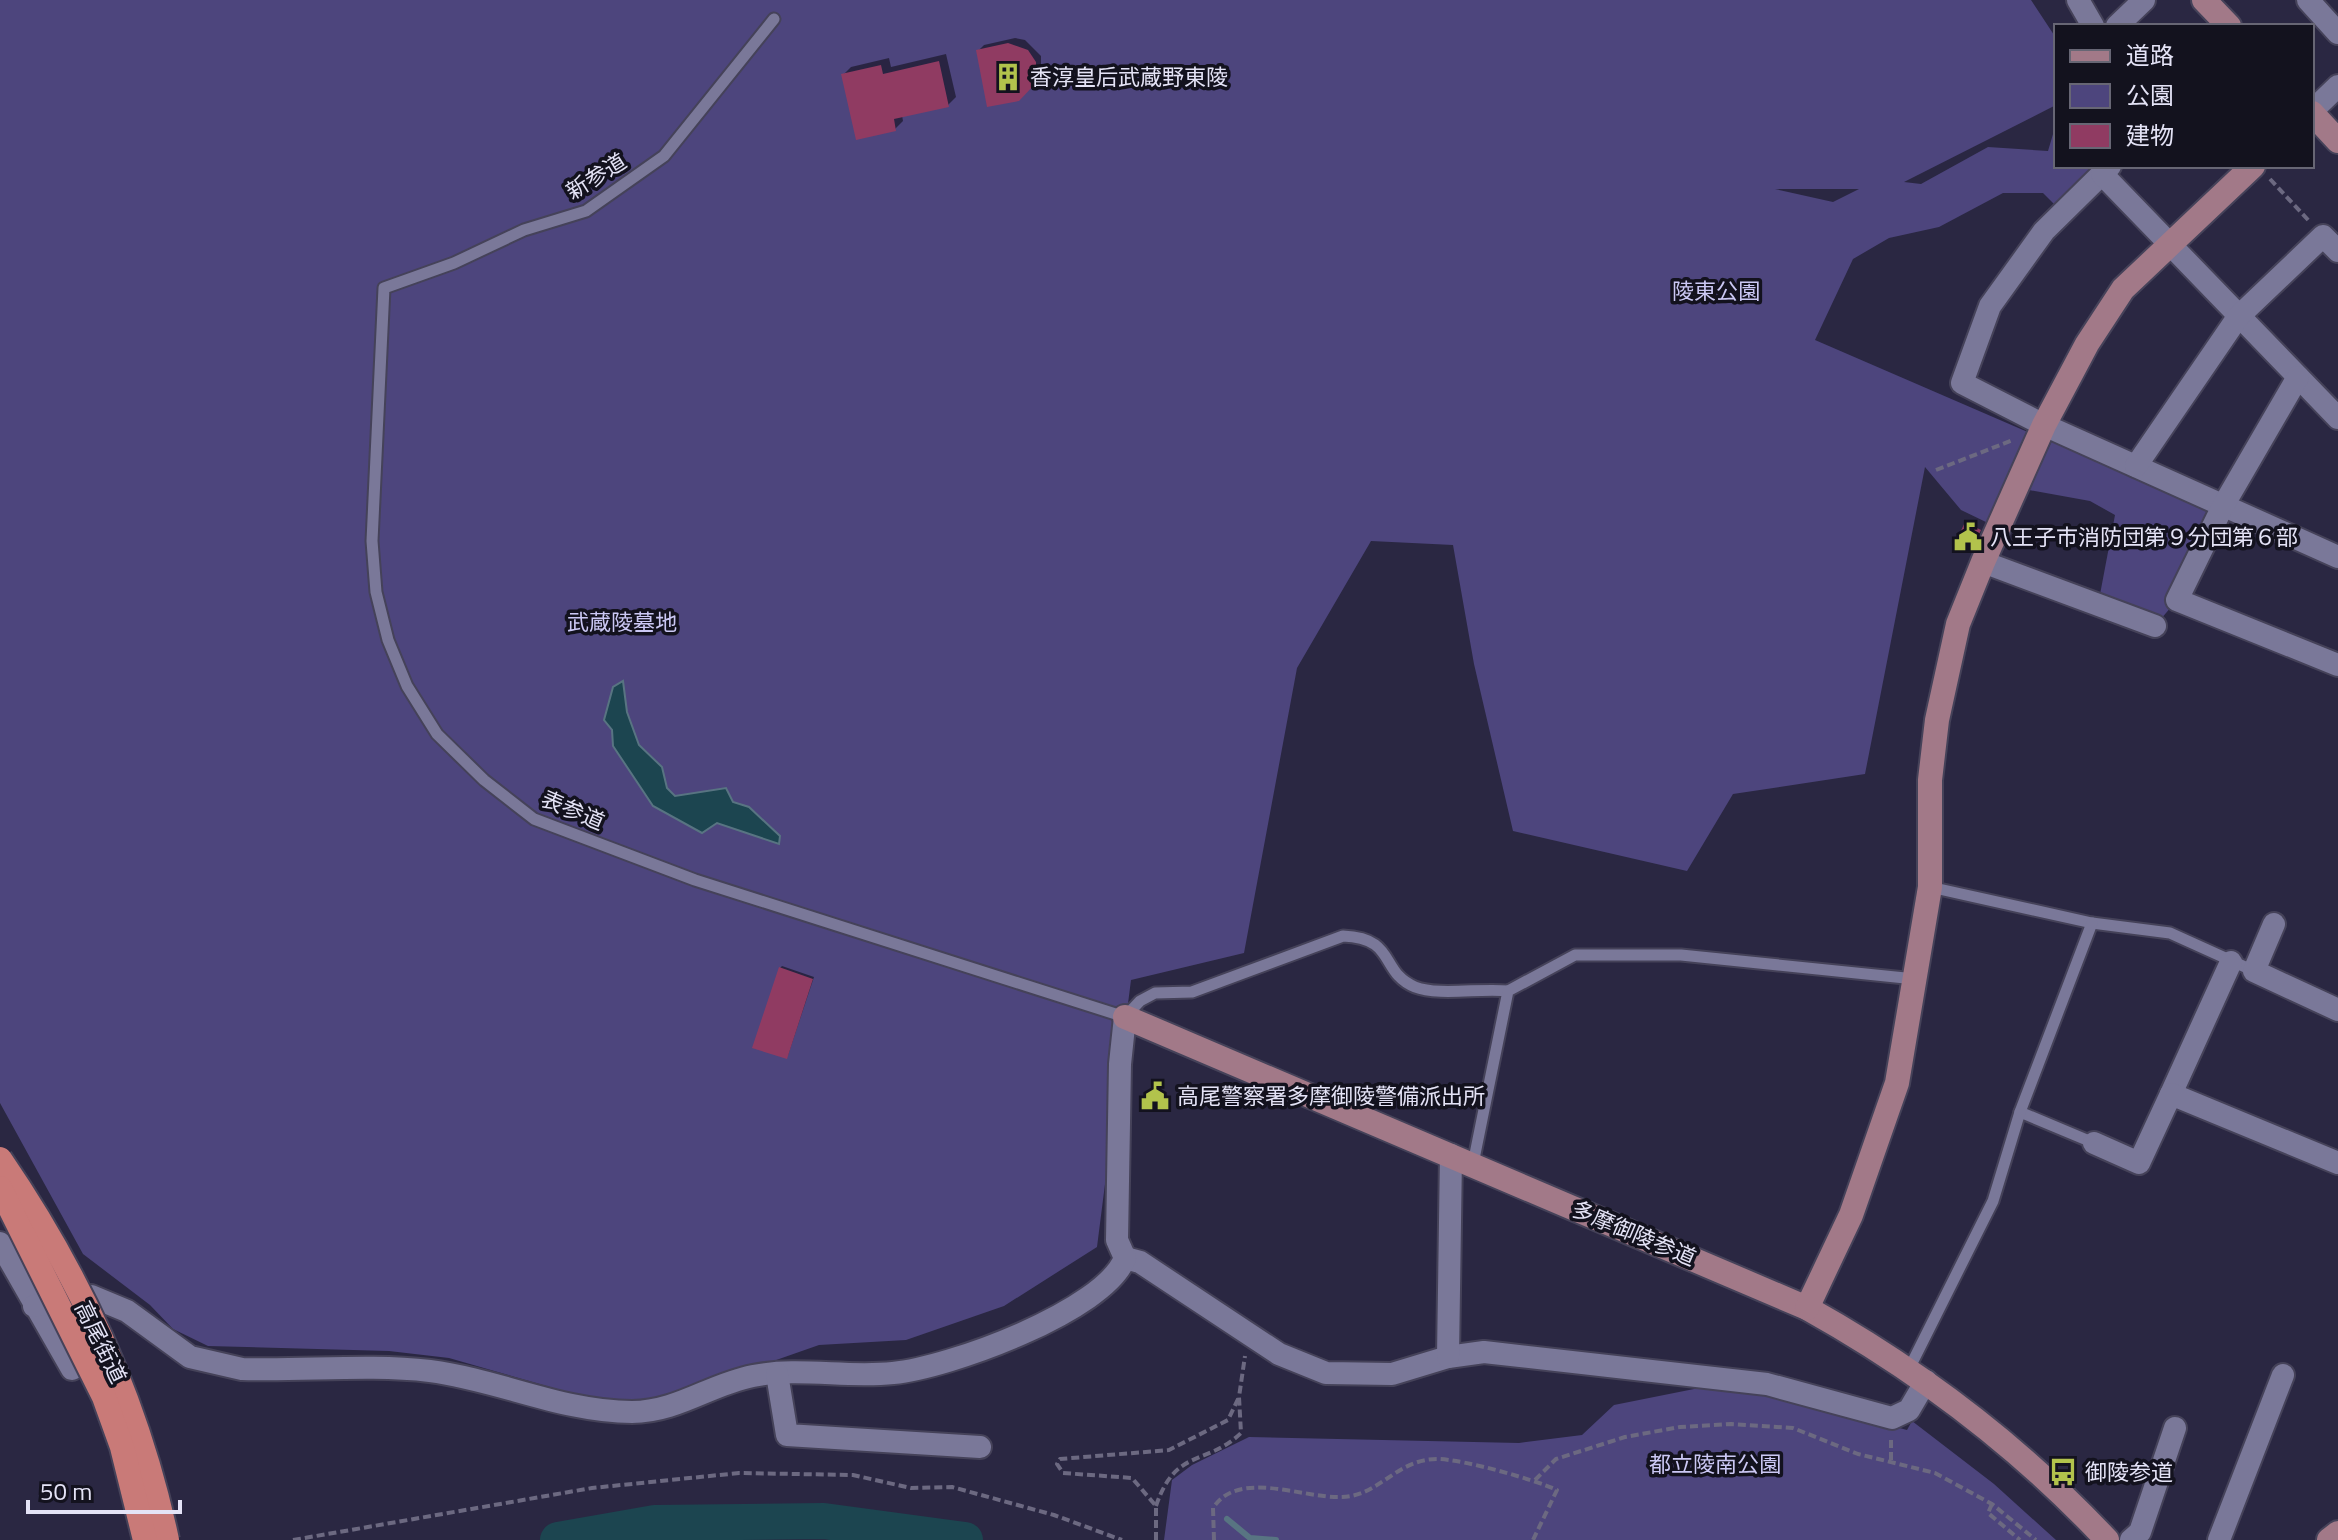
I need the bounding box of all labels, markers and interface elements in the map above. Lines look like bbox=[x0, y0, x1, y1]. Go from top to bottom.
legend bbox=[2054, 24, 2314, 168]
text: 道路 bbox=[2126, 37, 2174, 73]
place label: 香淳皇后武蔵野東陵 bbox=[1030, 60, 1228, 94]
building icon: 香淳皇后武蔵野東陵 bbox=[993, 62, 1023, 92]
text: 公園 bbox=[2126, 77, 2174, 113]
text: 建物 bbox=[2126, 117, 2174, 153]
street label: 新参道 bbox=[559, 144, 633, 208]
park label: 陵東公園 bbox=[1672, 274, 1760, 308]
place label: 八王子市消防団第９分団第６部 bbox=[1990, 520, 2298, 554]
public building icon: 八王子市消防団第９分団第６部 bbox=[1953, 522, 1983, 552]
park label: 武蔵陵墓地 bbox=[567, 605, 677, 639]
street label: 表参道 bbox=[536, 781, 610, 839]
place label: 高尾警察署多摩御陵警備派出所 bbox=[1177, 1079, 1485, 1113]
public building icon: 高尾警察署多摩御陵警備派出所 bbox=[1140, 1081, 1170, 1111]
street label: 多摩御陵参道 bbox=[1567, 1192, 1701, 1274]
street label: 高尾街道 bbox=[66, 1295, 136, 1389]
park label: 都立陵南公園 bbox=[1649, 1447, 1781, 1481]
place label: 御陵参道 bbox=[2085, 1455, 2173, 1489]
bus stop icon: 御陵参道 bbox=[2048, 1457, 2078, 1487]
scale bar bbox=[28, 1464, 180, 1514]
text: 50 m bbox=[40, 1473, 92, 1509]

